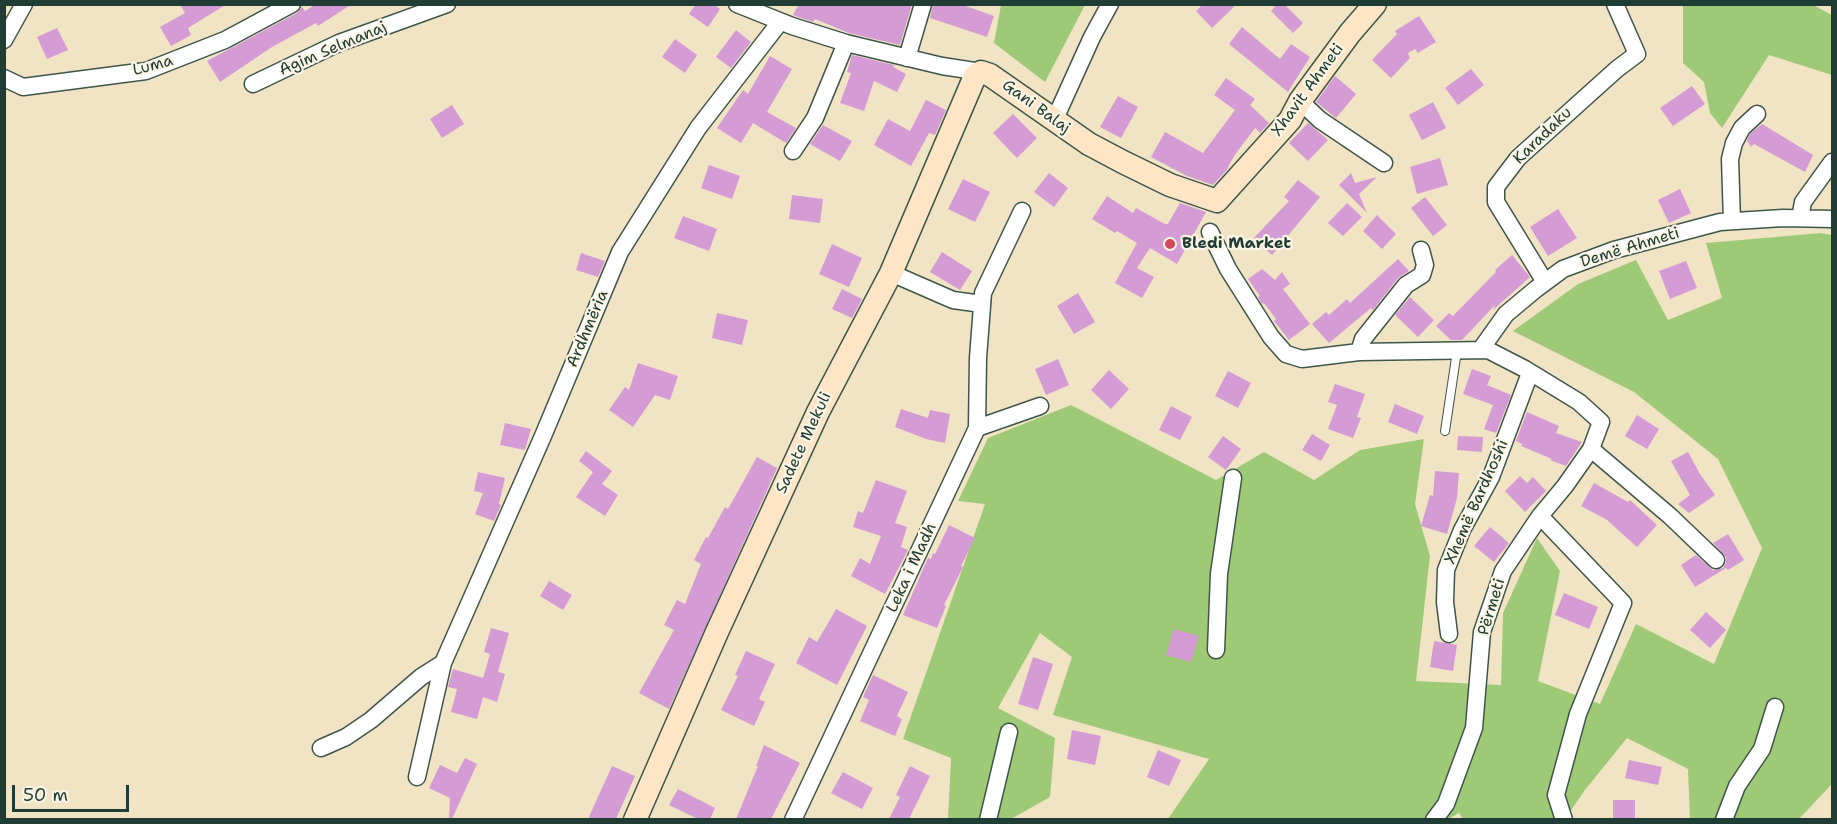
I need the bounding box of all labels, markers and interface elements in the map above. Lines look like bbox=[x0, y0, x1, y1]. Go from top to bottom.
street label: Agim Selmanaj bbox=[276, 18, 390, 80]
street label: Xhavit Ahmeti bbox=[1268, 40, 1348, 140]
street label: Luma bbox=[131, 51, 175, 81]
street label: Gani Balaj bbox=[998, 76, 1074, 138]
street label: Karadaku bbox=[1510, 103, 1576, 169]
street label: Demë Ahmeti bbox=[1578, 224, 1682, 272]
place label: Bledi Market bbox=[1182, 234, 1291, 254]
marker: Bledi Market bbox=[1163, 237, 1177, 251]
street label: Ardhmëria bbox=[563, 288, 613, 370]
street label: Sadete Mekuli bbox=[772, 389, 836, 497]
street label: Xhemë Bardhoshi bbox=[1441, 437, 1513, 567]
street label: Leka i Madh bbox=[883, 520, 941, 616]
street label: Përmeti bbox=[1474, 576, 1510, 638]
scale bar bbox=[15, 773, 132, 811]
text: 50 m bbox=[23, 783, 68, 807]

